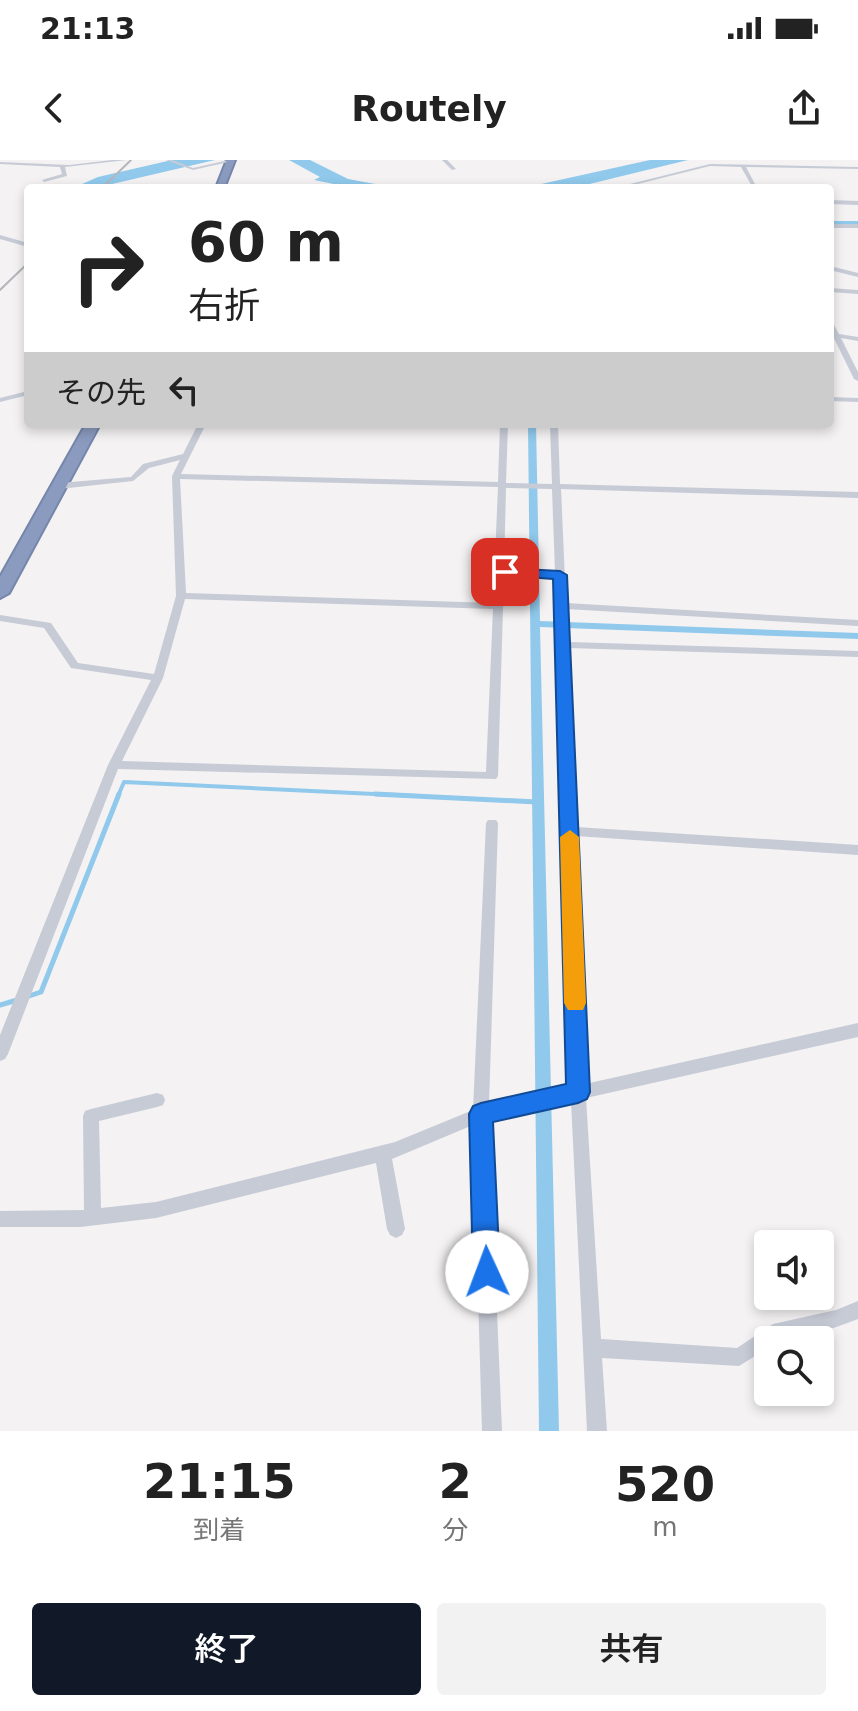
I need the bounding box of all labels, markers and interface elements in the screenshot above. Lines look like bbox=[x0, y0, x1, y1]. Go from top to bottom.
text: 21:13 bbox=[40, 11, 136, 46]
icon: back bbox=[32, 86, 76, 130]
icon: share bbox=[782, 86, 826, 130]
text: Routely bbox=[351, 88, 507, 129]
text: 60 m bbox=[188, 209, 344, 274]
icon: right bbox=[56, 216, 160, 320]
text: 右折 bbox=[188, 285, 260, 326]
icon: left bbox=[162, 368, 206, 412]
text: その先 bbox=[56, 375, 146, 410]
pin bbox=[471, 538, 539, 606]
icon: arrive bbox=[483, 550, 527, 594]
position arrow bbox=[445, 1230, 529, 1314]
map controls bbox=[754, 1230, 834, 1406]
button: sound bbox=[754, 1230, 834, 1310]
button: search bbox=[754, 1326, 834, 1406]
text: 21:15 bbox=[143, 1453, 296, 1509]
text: 2 bbox=[439, 1453, 472, 1509]
text: 520 bbox=[615, 1456, 715, 1512]
text: m bbox=[652, 1512, 678, 1542]
text: 到着 bbox=[193, 1515, 245, 1545]
text: 分 bbox=[442, 1515, 468, 1545]
button: 終了 bbox=[32, 1603, 421, 1695]
button: 共有 bbox=[437, 1603, 826, 1695]

